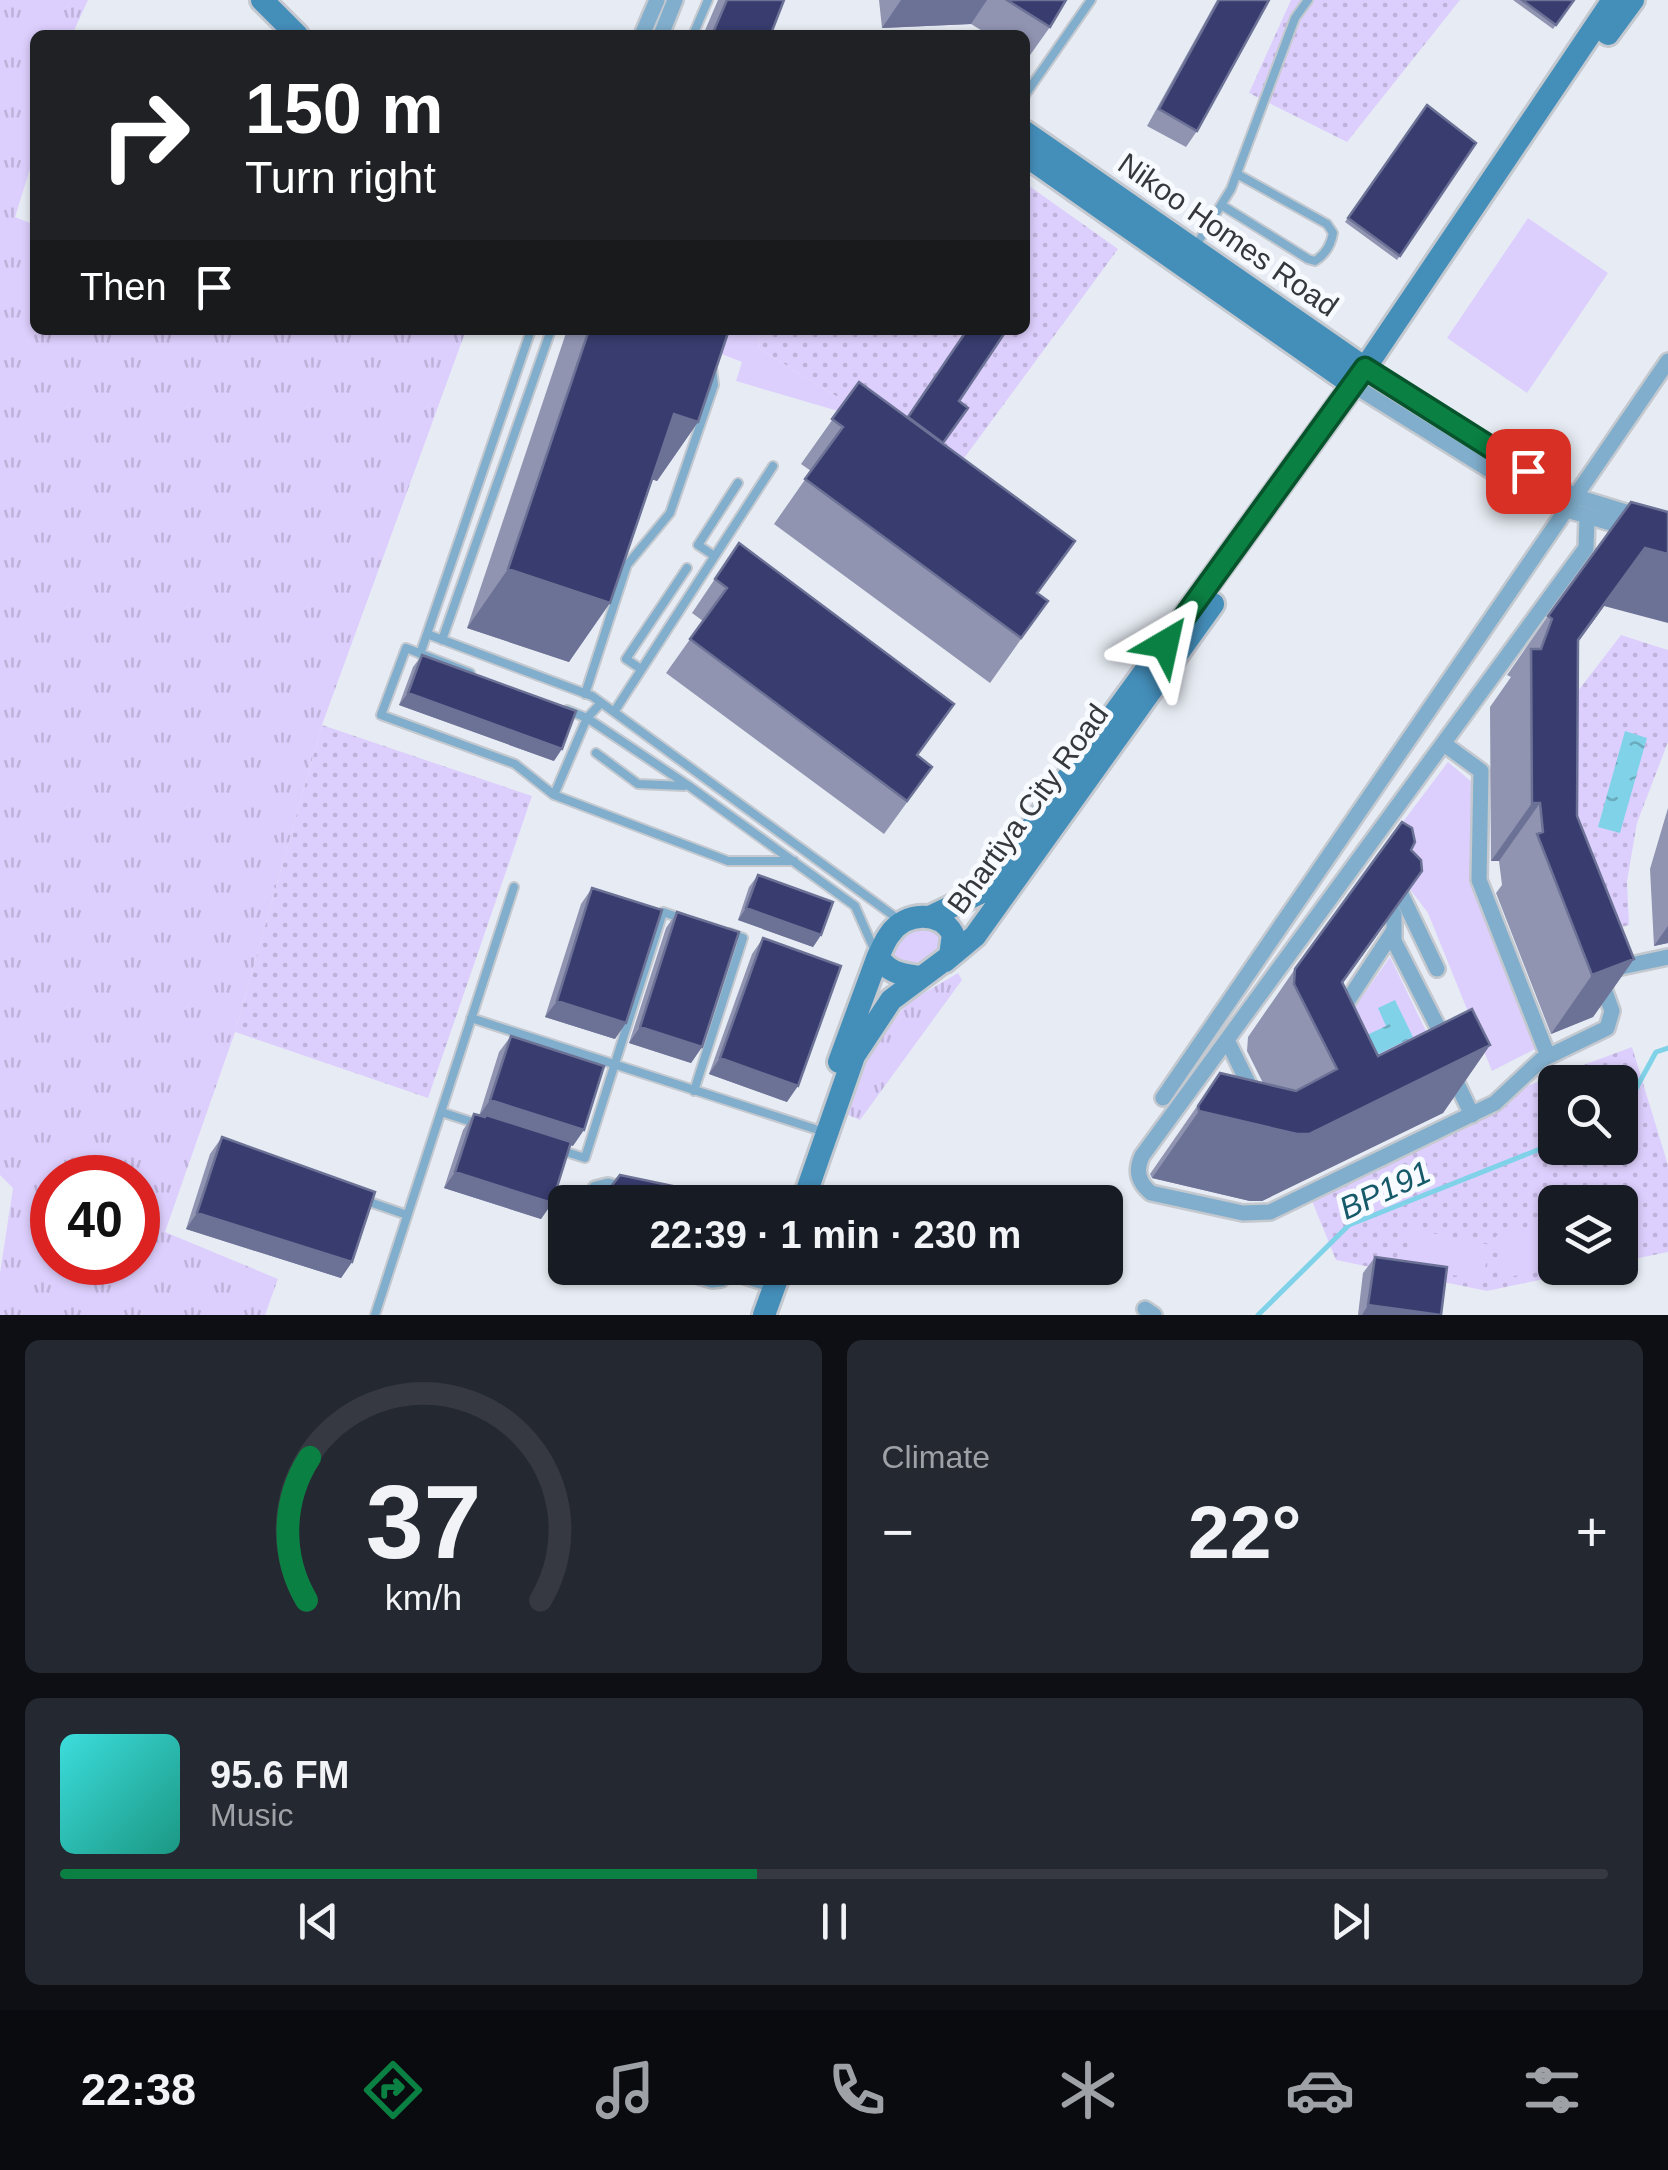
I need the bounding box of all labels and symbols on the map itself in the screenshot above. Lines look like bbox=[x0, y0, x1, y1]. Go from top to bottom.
street label: Nikoo Homes Road bbox=[1112, 146, 1344, 323]
pin bbox=[1486, 429, 1571, 514]
position arrow bbox=[1113, 592, 1217, 696]
street label: Bhartiya City Road bbox=[941, 698, 1114, 920]
water label: BP191 bbox=[1334, 1153, 1436, 1227]
speed limit sign: 40 bbox=[30, 1155, 160, 1285]

